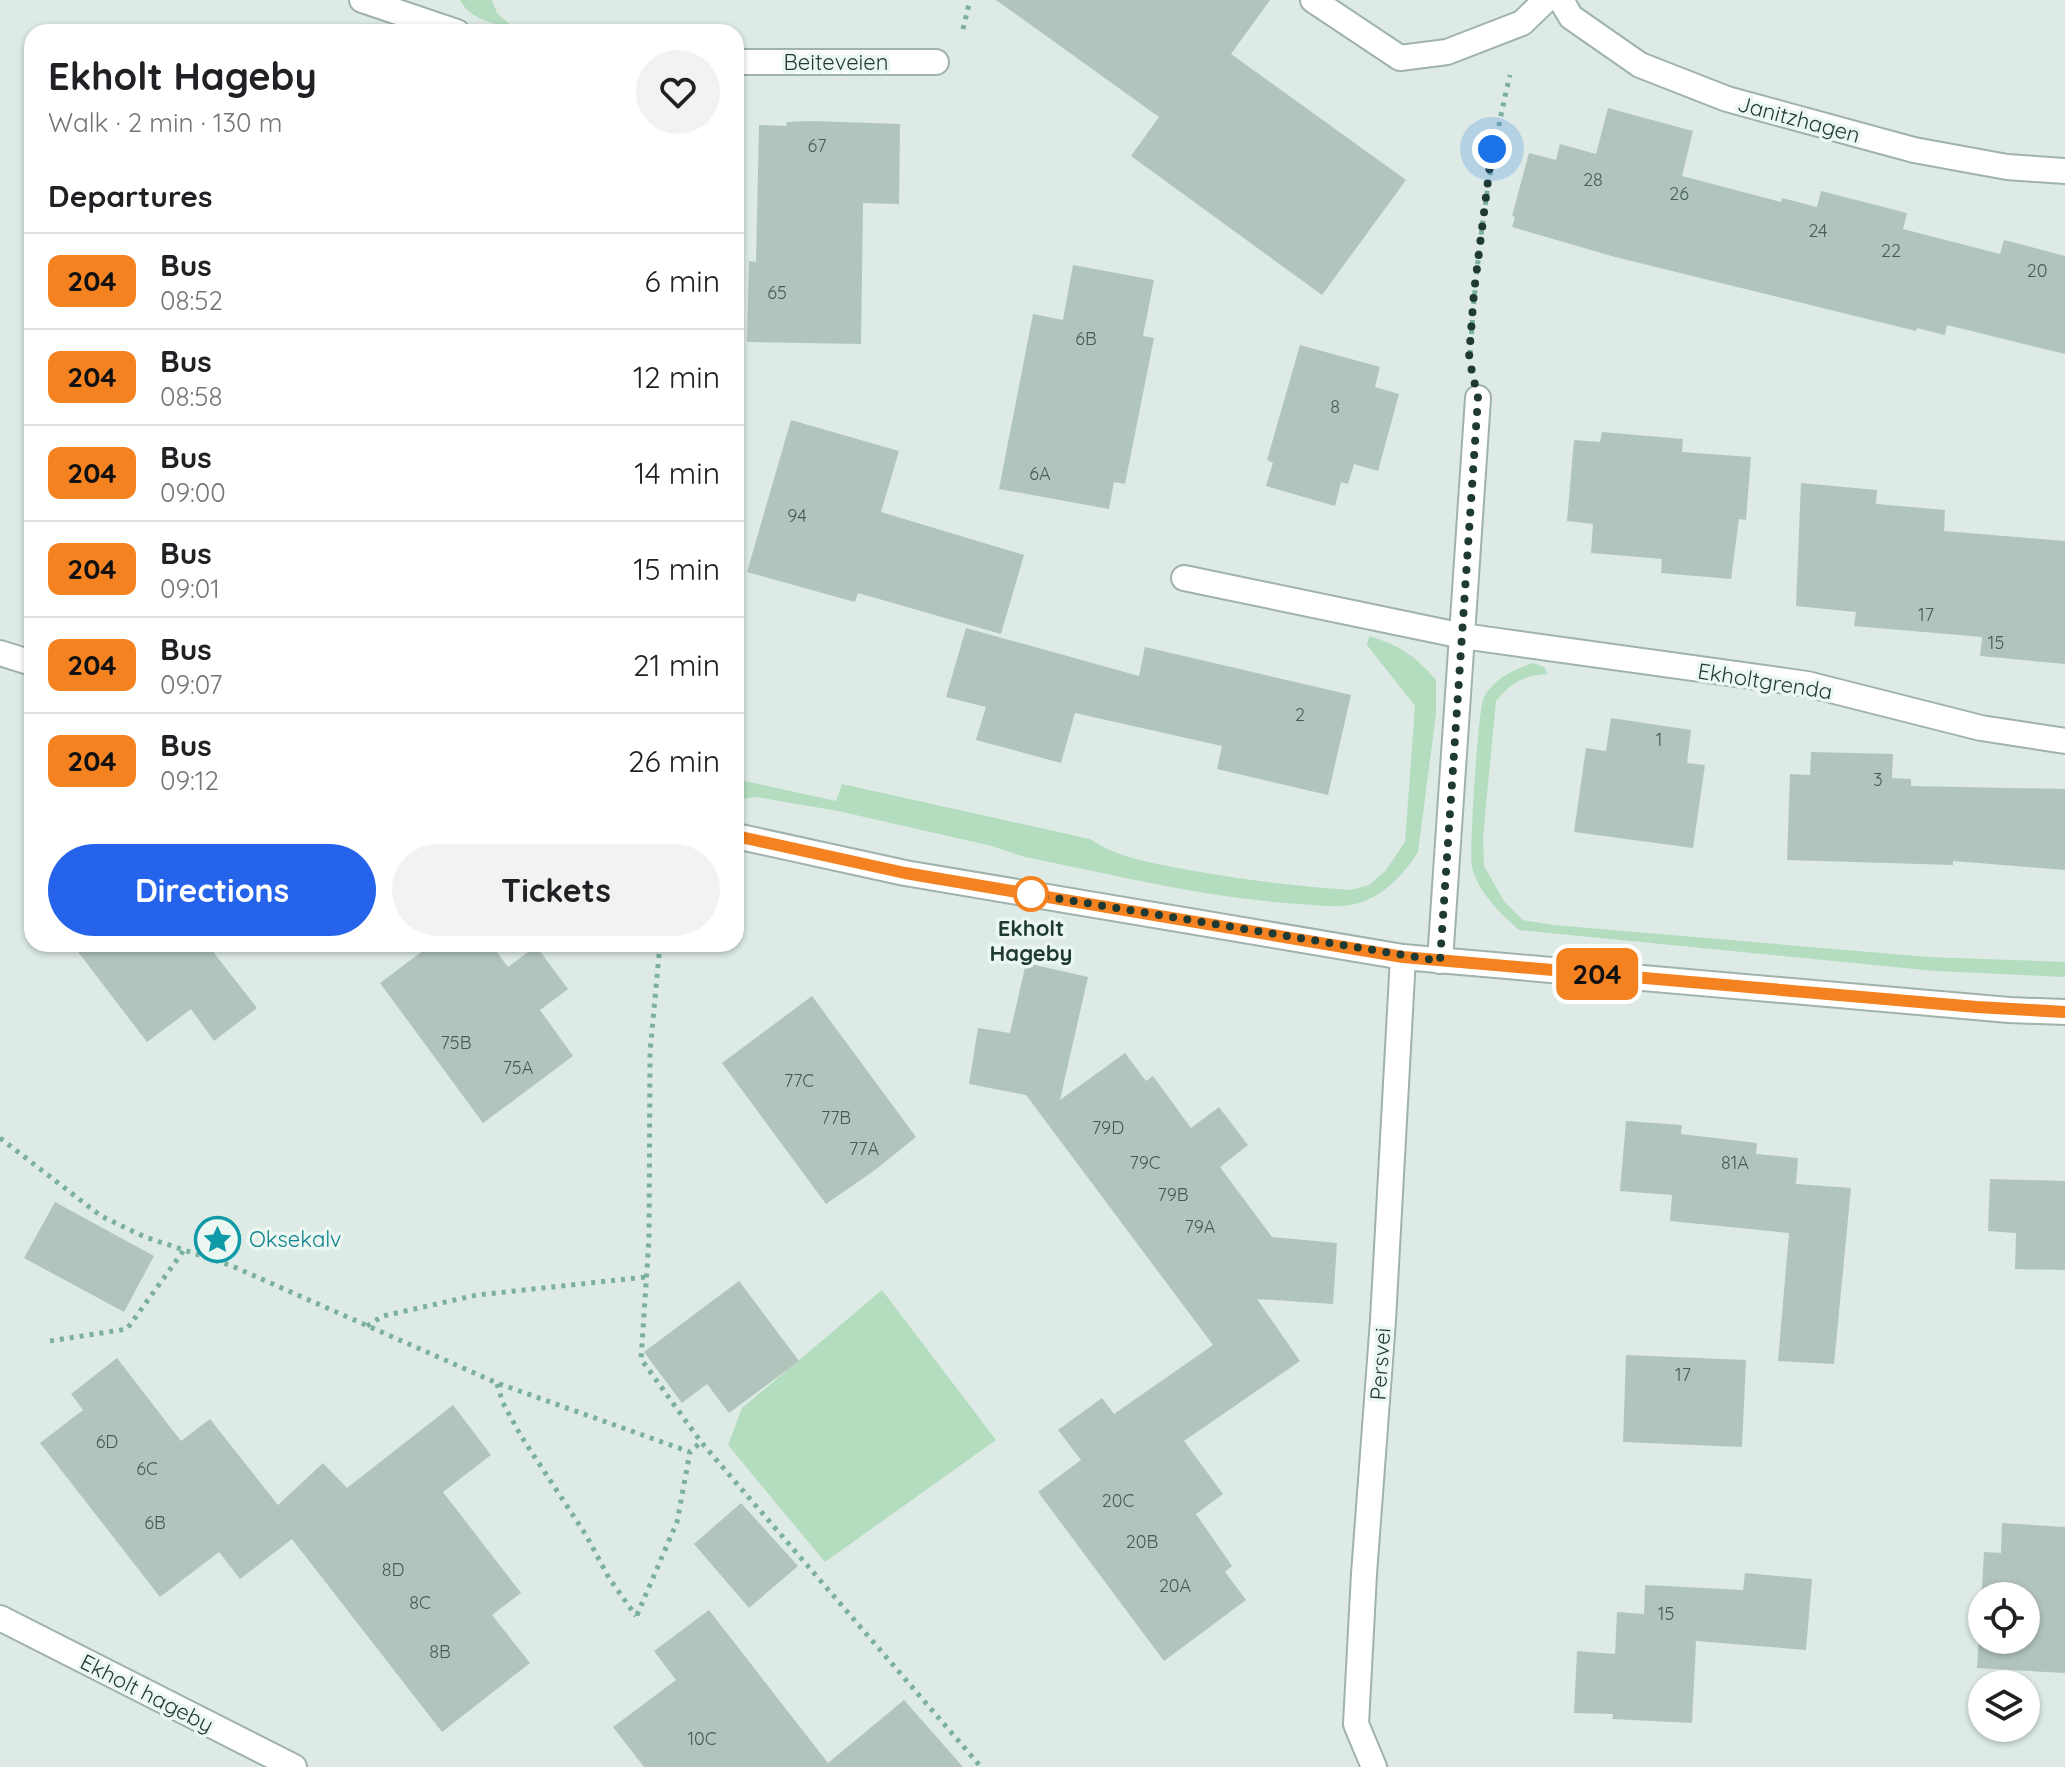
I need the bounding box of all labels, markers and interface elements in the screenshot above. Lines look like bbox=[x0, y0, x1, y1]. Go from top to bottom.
street label: Beiteveien bbox=[784, 48, 888, 76]
button: heart bbox=[636, 50, 720, 134]
text: Ekholt Hageby bbox=[48, 52, 317, 100]
street label: Janitzhagen bbox=[1735, 89, 1863, 149]
text: Walk · 2 min · 130 m bbox=[48, 106, 282, 139]
your location bbox=[1472, 129, 1512, 169]
house number: 67 bbox=[808, 134, 826, 157]
house number: 28 bbox=[1583, 168, 1603, 191]
text: Departures bbox=[48, 177, 213, 215]
house number: 26 bbox=[1669, 182, 1689, 205]
house number: 24 bbox=[1808, 219, 1828, 242]
house number: 22 bbox=[1881, 239, 1901, 262]
text: Bus bbox=[160, 246, 212, 284]
house number: 20 bbox=[2027, 259, 2047, 282]
text: 6 min bbox=[645, 262, 720, 300]
text: 204 bbox=[67, 263, 117, 298]
house number: 65 bbox=[767, 281, 787, 304]
text: 08:52 bbox=[160, 284, 223, 317]
house number: 6B bbox=[1075, 327, 1097, 350]
text: Bus bbox=[160, 342, 212, 380]
text: 12 min bbox=[633, 358, 720, 396]
text: 204 bbox=[67, 359, 117, 394]
text: 08:58 bbox=[160, 380, 223, 413]
house number: 8 bbox=[1330, 395, 1340, 418]
text: Bus bbox=[160, 438, 212, 476]
text: 14 min bbox=[634, 454, 720, 492]
text: 204 bbox=[67, 455, 117, 490]
house number: 6A bbox=[1029, 462, 1051, 485]
text: 09:00 bbox=[160, 476, 226, 509]
house number: 94 bbox=[787, 504, 807, 527]
text: Bus bbox=[160, 534, 212, 572]
text: 15 min bbox=[633, 550, 720, 588]
text: 204 bbox=[67, 551, 117, 586]
text: 09:01 bbox=[160, 572, 220, 605]
house number: 17 bbox=[1918, 603, 1934, 626]
text: Bus bbox=[160, 630, 212, 668]
house number: 15 bbox=[1988, 631, 2004, 654]
text: 21 min bbox=[633, 646, 720, 684]
text: 204 bbox=[67, 647, 117, 682]
street label: Ekholtgrenda bbox=[1696, 657, 1834, 705]
text: 09:07 bbox=[160, 668, 222, 701]
house number: 2 bbox=[1295, 703, 1305, 726]
text: Bus bbox=[160, 726, 212, 764]
house number: 1 bbox=[1656, 728, 1662, 751]
text: 26 min bbox=[628, 742, 720, 780]
text: 204 bbox=[67, 743, 117, 778]
text: 09:12 bbox=[160, 764, 219, 797]
house number: 3 bbox=[1873, 768, 1883, 791]
button: Directions bbox=[48, 844, 376, 936]
button: Tickets bbox=[392, 844, 720, 936]
marker: Ekholt Hageby bbox=[1014, 877, 1048, 911]
place label: Ekholt Hageby bbox=[990, 914, 1072, 967]
line badge: 204 bbox=[1551, 948, 1643, 1000]
text: 204 bbox=[1572, 956, 1622, 991]
house number: 75B bbox=[441, 1031, 471, 1054]
house number: 75A bbox=[503, 1056, 534, 1079]
house number: 77C bbox=[784, 1069, 814, 1092]
house number: 77B bbox=[821, 1106, 851, 1129]
house number: 79D bbox=[1092, 1116, 1124, 1139]
house number: 77A bbox=[849, 1137, 879, 1160]
house number: 79C bbox=[1129, 1151, 1161, 1174]
house number: 81A bbox=[1721, 1151, 1749, 1174]
house number: 79B bbox=[1158, 1183, 1189, 1206]
place icon: Oksekalv bbox=[194, 1215, 242, 1263]
house number: 79A bbox=[1185, 1215, 1216, 1238]
place label: Oksekalv bbox=[249, 1225, 341, 1253]
street label: Persvei bbox=[1363, 1327, 1397, 1401]
house number: 17 bbox=[1675, 1363, 1691, 1386]
house number: 6D bbox=[96, 1430, 118, 1453]
house number: 6C bbox=[136, 1457, 158, 1480]
house number: 20C bbox=[1102, 1489, 1134, 1512]
house number: 6B bbox=[144, 1511, 166, 1534]
house number: 20B bbox=[1126, 1530, 1158, 1553]
house number: 8D bbox=[382, 1558, 404, 1581]
house number: 20A bbox=[1159, 1574, 1191, 1597]
map controls bbox=[1968, 1582, 2040, 1742]
button: locate bbox=[1968, 1582, 2040, 1654]
house number: 8C bbox=[409, 1591, 431, 1614]
house number: 15 bbox=[1658, 1602, 1674, 1625]
house number: 8B bbox=[429, 1640, 451, 1663]
street label: Ekholt hageby bbox=[76, 1647, 218, 1739]
button: layers bbox=[1968, 1670, 2040, 1742]
house number: 10C bbox=[687, 1727, 717, 1750]

